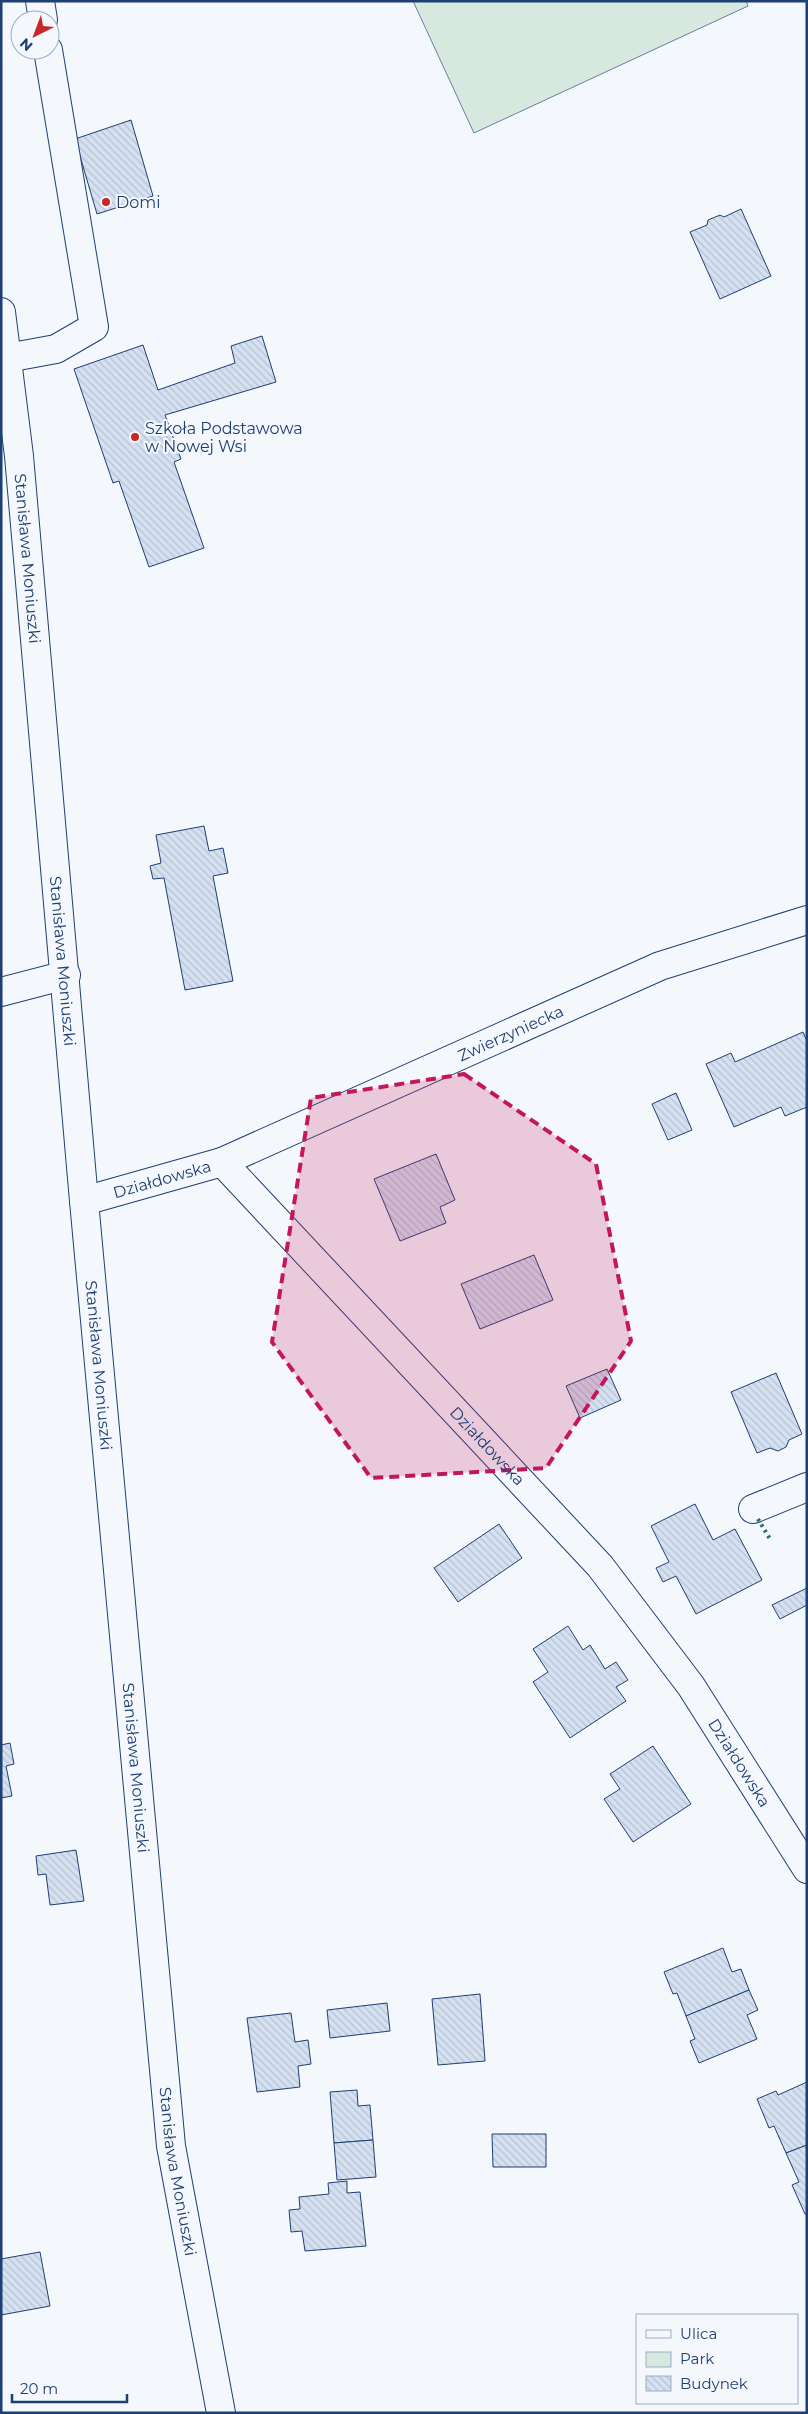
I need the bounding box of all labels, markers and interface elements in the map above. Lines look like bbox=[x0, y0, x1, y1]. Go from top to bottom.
north arrow bbox=[10, 10, 60, 60]
text: N bbox=[16, 34, 37, 55]
place label: Domi bbox=[116, 193, 161, 212]
marker: Domi bbox=[100, 196, 112, 208]
place label: Szkoła Podstawowa w Nowej Wsi bbox=[145, 419, 303, 456]
marker: Szkoła Podstawowa w Nowej Wsi bbox=[129, 431, 141, 443]
street label: Stanisława Moniuszki bbox=[11, 473, 44, 644]
street label: Stanisława Moniuszki bbox=[46, 875, 79, 1047]
street label: Zwierzyniecka bbox=[455, 1001, 566, 1065]
street label: Działdowska bbox=[111, 1157, 213, 1202]
street label: Stanisława Moniuszki bbox=[81, 1280, 116, 1451]
street label: Działdowska bbox=[446, 1403, 529, 1489]
street label: Stanisława Moniuszki bbox=[118, 1682, 153, 1854]
street label: Działdowska bbox=[704, 1715, 774, 1811]
street label: Stanisława Moniuszki bbox=[156, 2086, 200, 2257]
legend bbox=[636, 2314, 798, 2404]
text: Ulica bbox=[680, 2324, 717, 2343]
text: Park bbox=[680, 2349, 714, 2368]
scale bar bbox=[12, 2372, 128, 2404]
text: Budynek bbox=[680, 2374, 748, 2393]
text: 20 m bbox=[20, 2379, 58, 2398]

